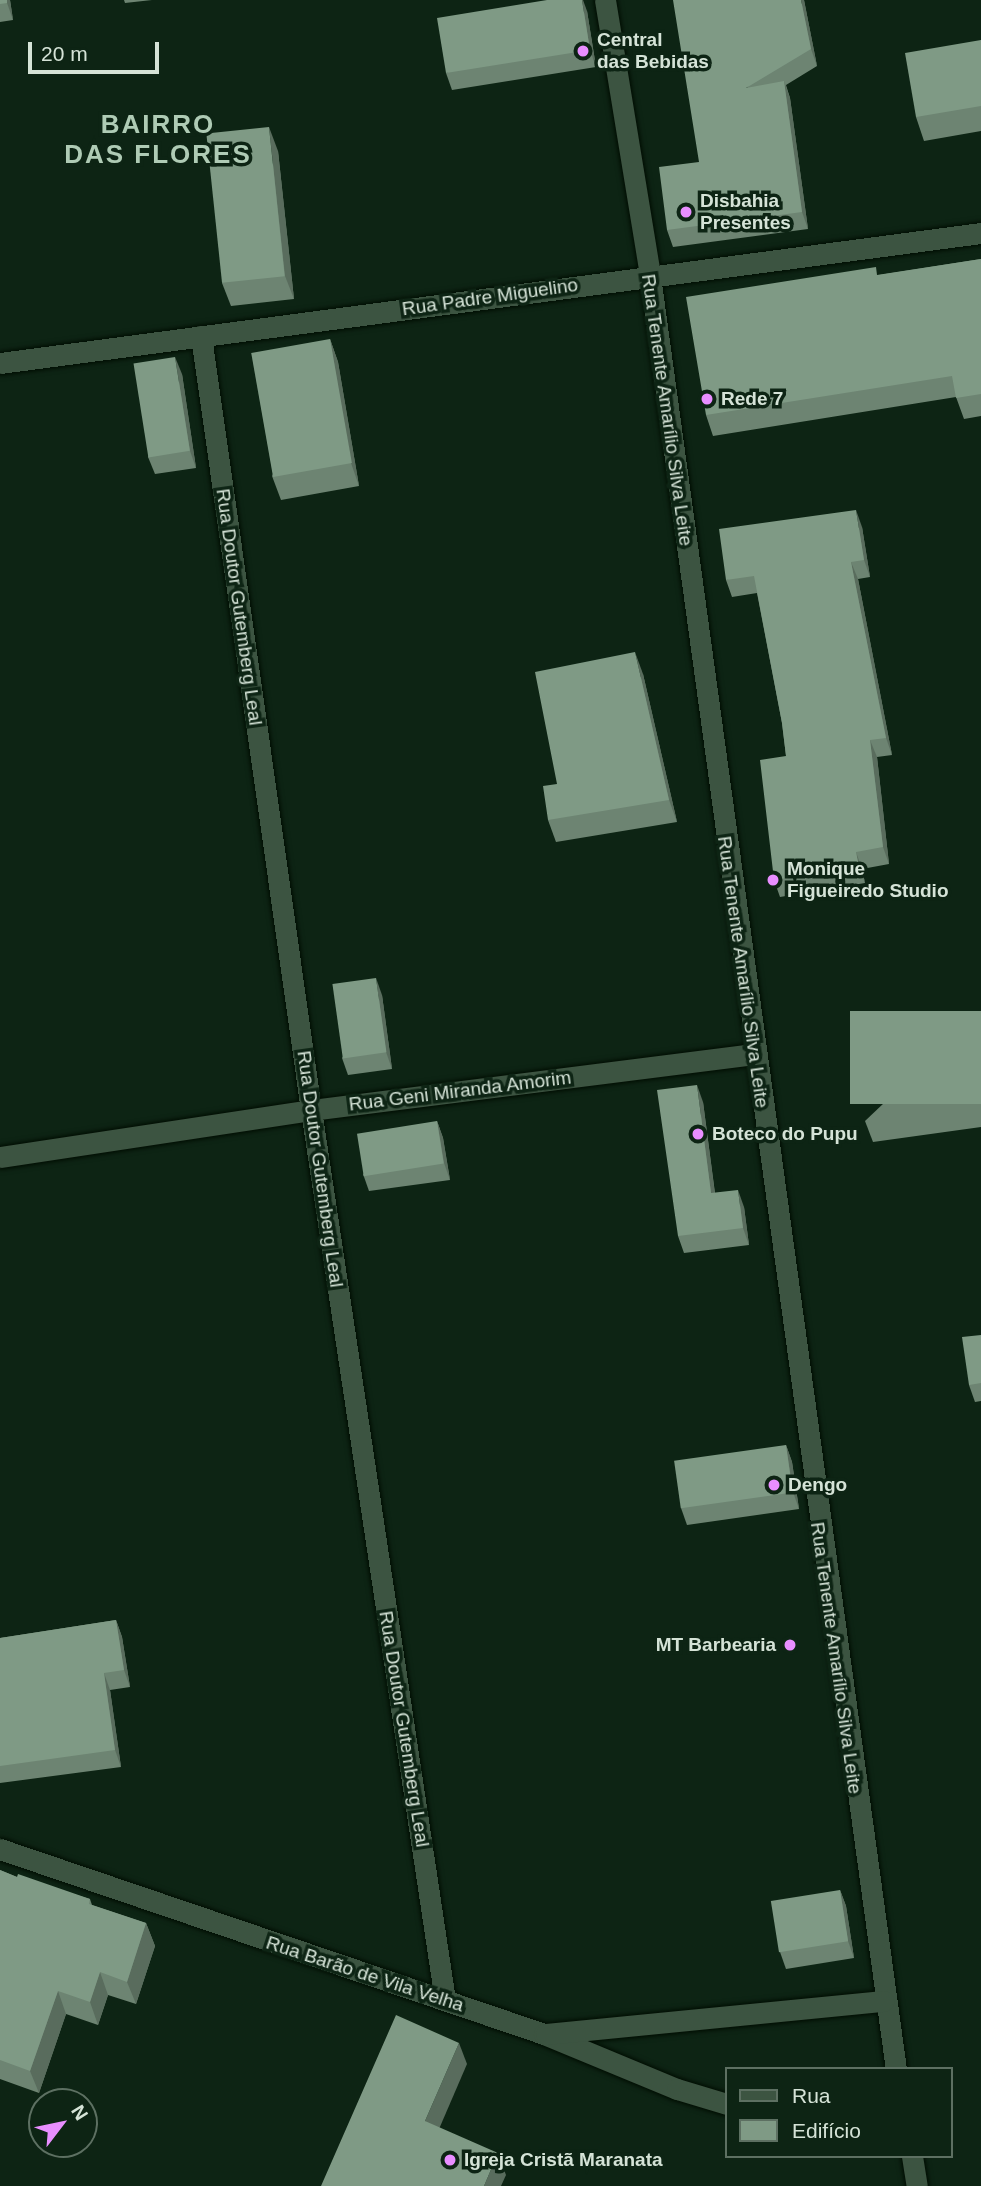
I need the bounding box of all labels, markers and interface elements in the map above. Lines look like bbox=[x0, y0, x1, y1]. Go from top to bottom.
scale bar bbox=[32, 28, 163, 72]
place label: Central das Bebidas bbox=[597, 29, 709, 73]
text: 20 m bbox=[41, 42, 88, 65]
marker: Central das Bebidas bbox=[575, 43, 591, 59]
district label: BAIRRO DAS FLORES bbox=[65, 109, 251, 170]
place label: Disbahia Presentes bbox=[700, 190, 791, 234]
marker: Disbahia Presentes bbox=[678, 204, 694, 220]
street label: Rua Tenente Amarílio Silva Leite bbox=[637, 272, 697, 548]
street label: Rua Padre Miguelino bbox=[401, 273, 579, 321]
place label: Rede 7 bbox=[721, 388, 783, 410]
marker: Rede 7 bbox=[699, 391, 715, 407]
street label: Rua Doutor Gutemberg Leal bbox=[211, 487, 267, 727]
street label: Rua Tenente Amarílio Silva Leite bbox=[713, 834, 773, 1110]
place label: Monique Figueiredo Studio bbox=[787, 858, 948, 902]
marker: Monique Figueiredo Studio bbox=[765, 872, 781, 888]
street label: Rua Doutor Gutemberg Leal bbox=[292, 1049, 348, 1289]
street label: Rua Geni Miranda Amorim bbox=[347, 1066, 573, 1116]
place label: Boteco do Pupu bbox=[712, 1123, 858, 1145]
marker: Boteco do Pupu bbox=[690, 1126, 706, 1142]
place label: Dengo bbox=[788, 1474, 847, 1496]
marker: Dengo bbox=[766, 1477, 782, 1493]
street label: Rua Tenente Amarílio Silva Leite bbox=[806, 1520, 866, 1796]
street label: Rua Doutor Gutemberg Leal bbox=[374, 1609, 434, 1849]
place label: MT Barbearia bbox=[656, 1634, 776, 1656]
marker: MT Barbearia bbox=[782, 1637, 798, 1653]
street label: Rua Barão de Vila Velha bbox=[263, 1931, 467, 2017]
legend bbox=[726, 2067, 953, 2158]
text: Rua bbox=[792, 2084, 831, 2107]
north arrow bbox=[28, 2088, 98, 2158]
text: N bbox=[67, 2101, 92, 2124]
text: Edifício bbox=[792, 2119, 861, 2142]
place label: Igreja Cristã Maranata bbox=[464, 2149, 663, 2171]
marker: Igreja Cristã Maranata bbox=[442, 2152, 458, 2168]

